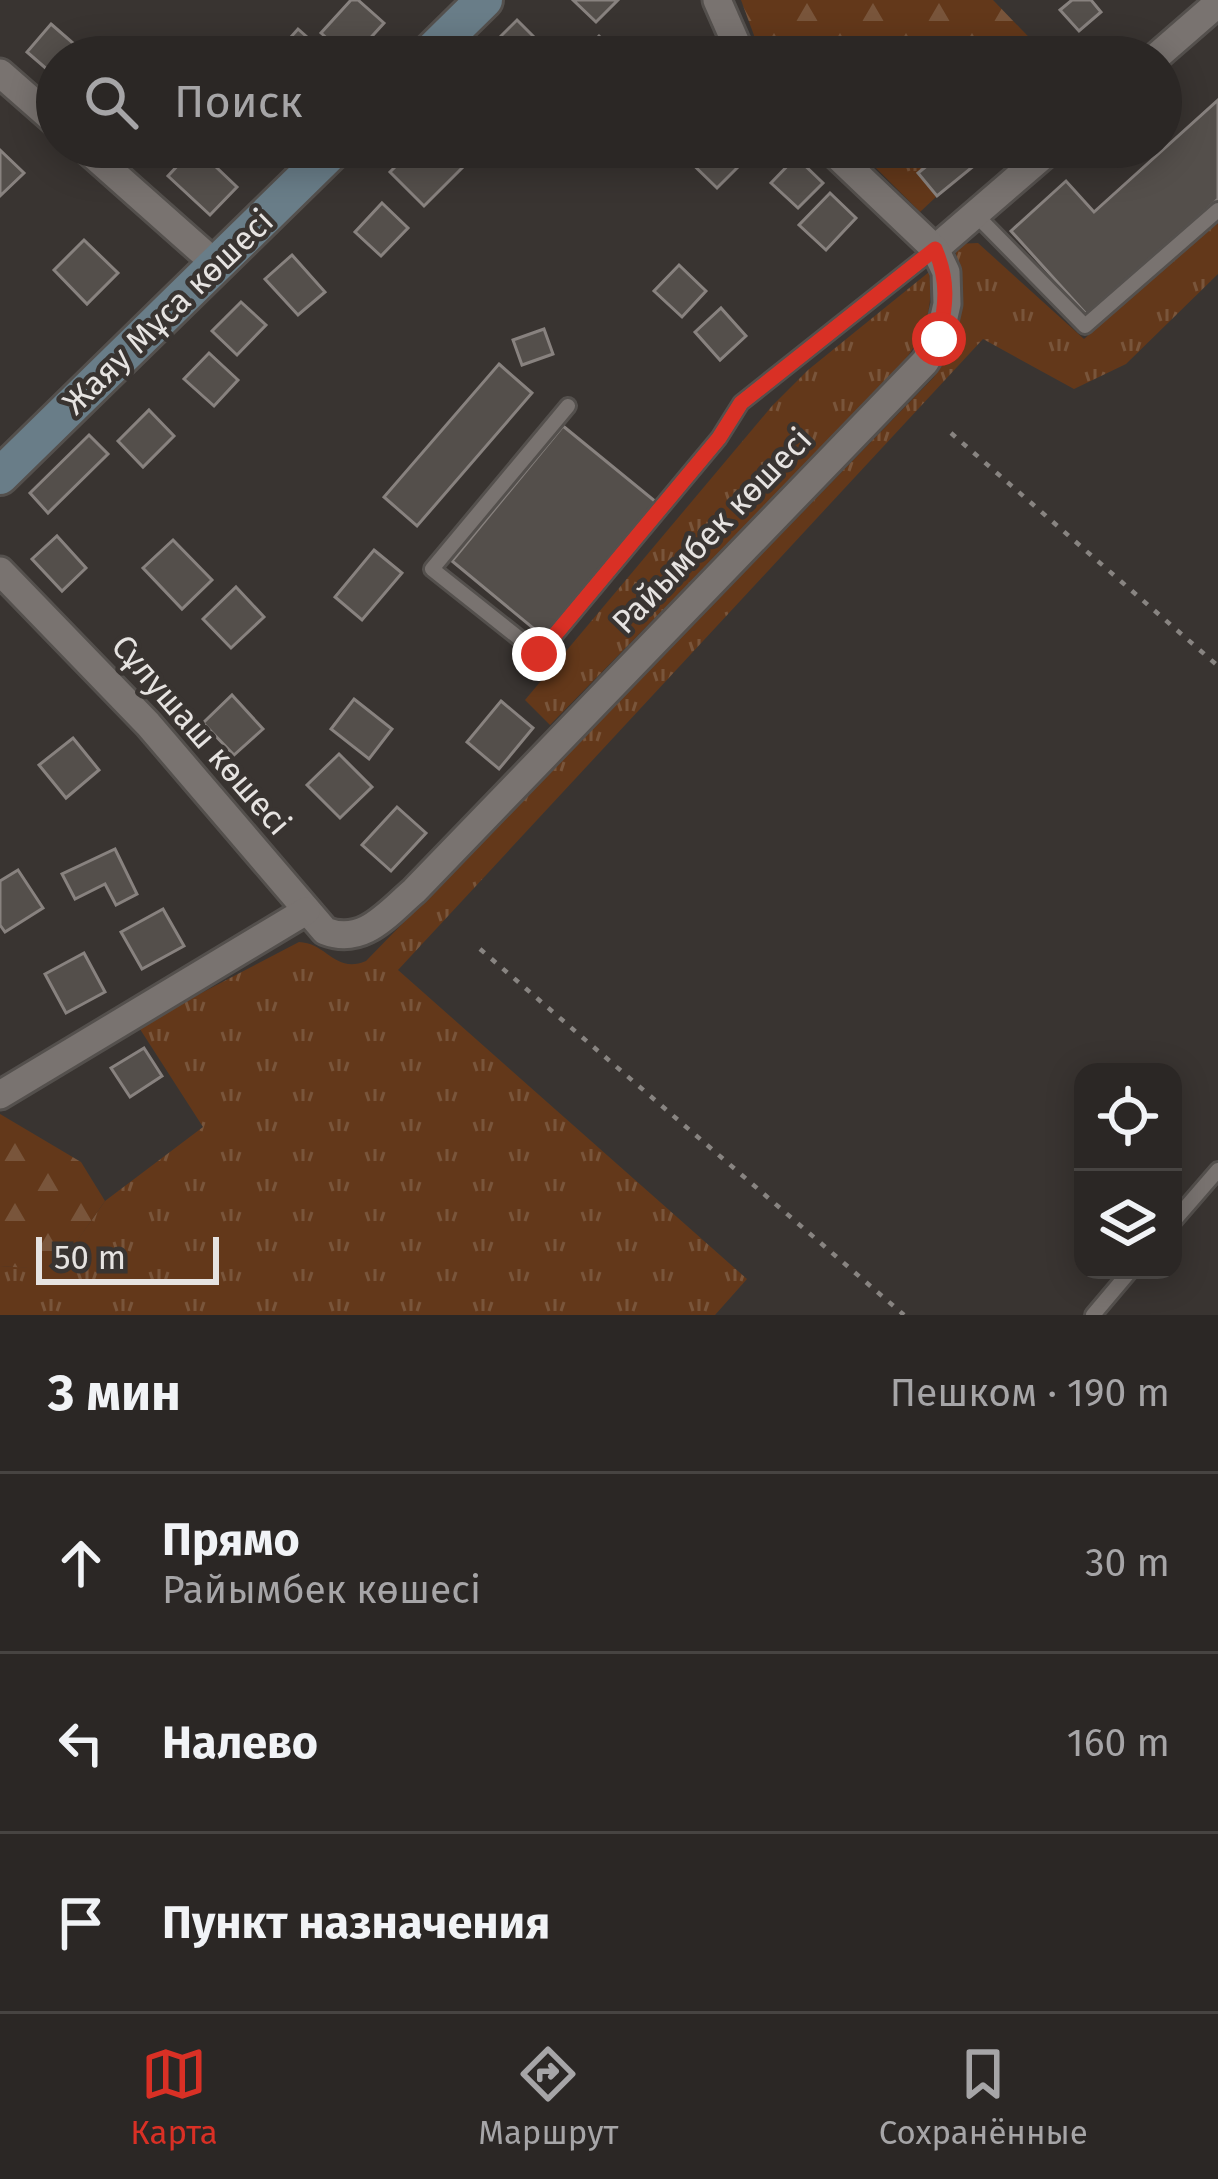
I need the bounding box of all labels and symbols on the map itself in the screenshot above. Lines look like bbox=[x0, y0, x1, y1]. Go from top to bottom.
street label: Жаяу Мұса көшесі bbox=[54, 201, 282, 423]
route start bbox=[912, 312, 966, 366]
street label: Райымбек көшесі bbox=[604, 420, 820, 642]
street label: Сұлушаш көшесі bbox=[103, 627, 299, 843]
route end bbox=[512, 627, 566, 681]
scale bar bbox=[36, 1231, 219, 1284]

